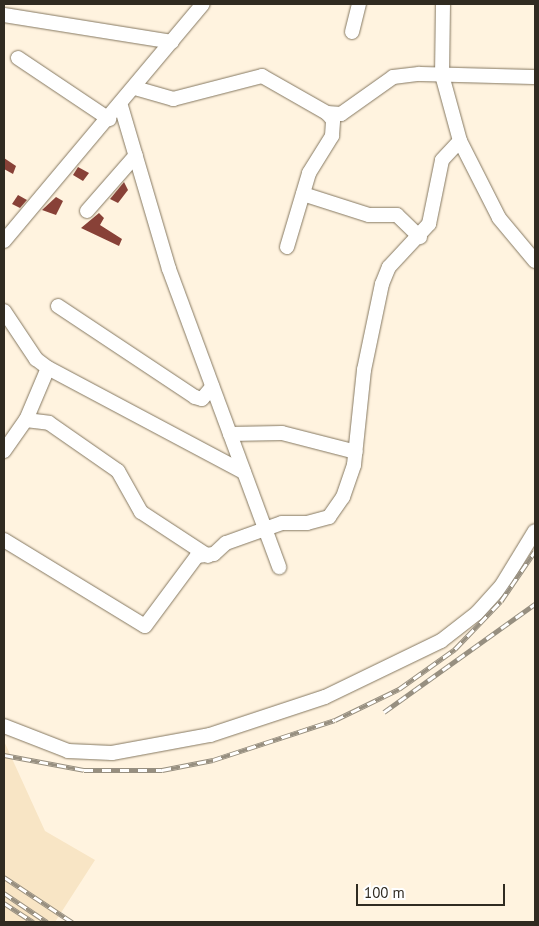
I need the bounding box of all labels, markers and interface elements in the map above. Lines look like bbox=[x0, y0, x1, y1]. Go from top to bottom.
scale bar bbox=[359, 874, 508, 906]
text: 100 m bbox=[364, 883, 405, 902]

